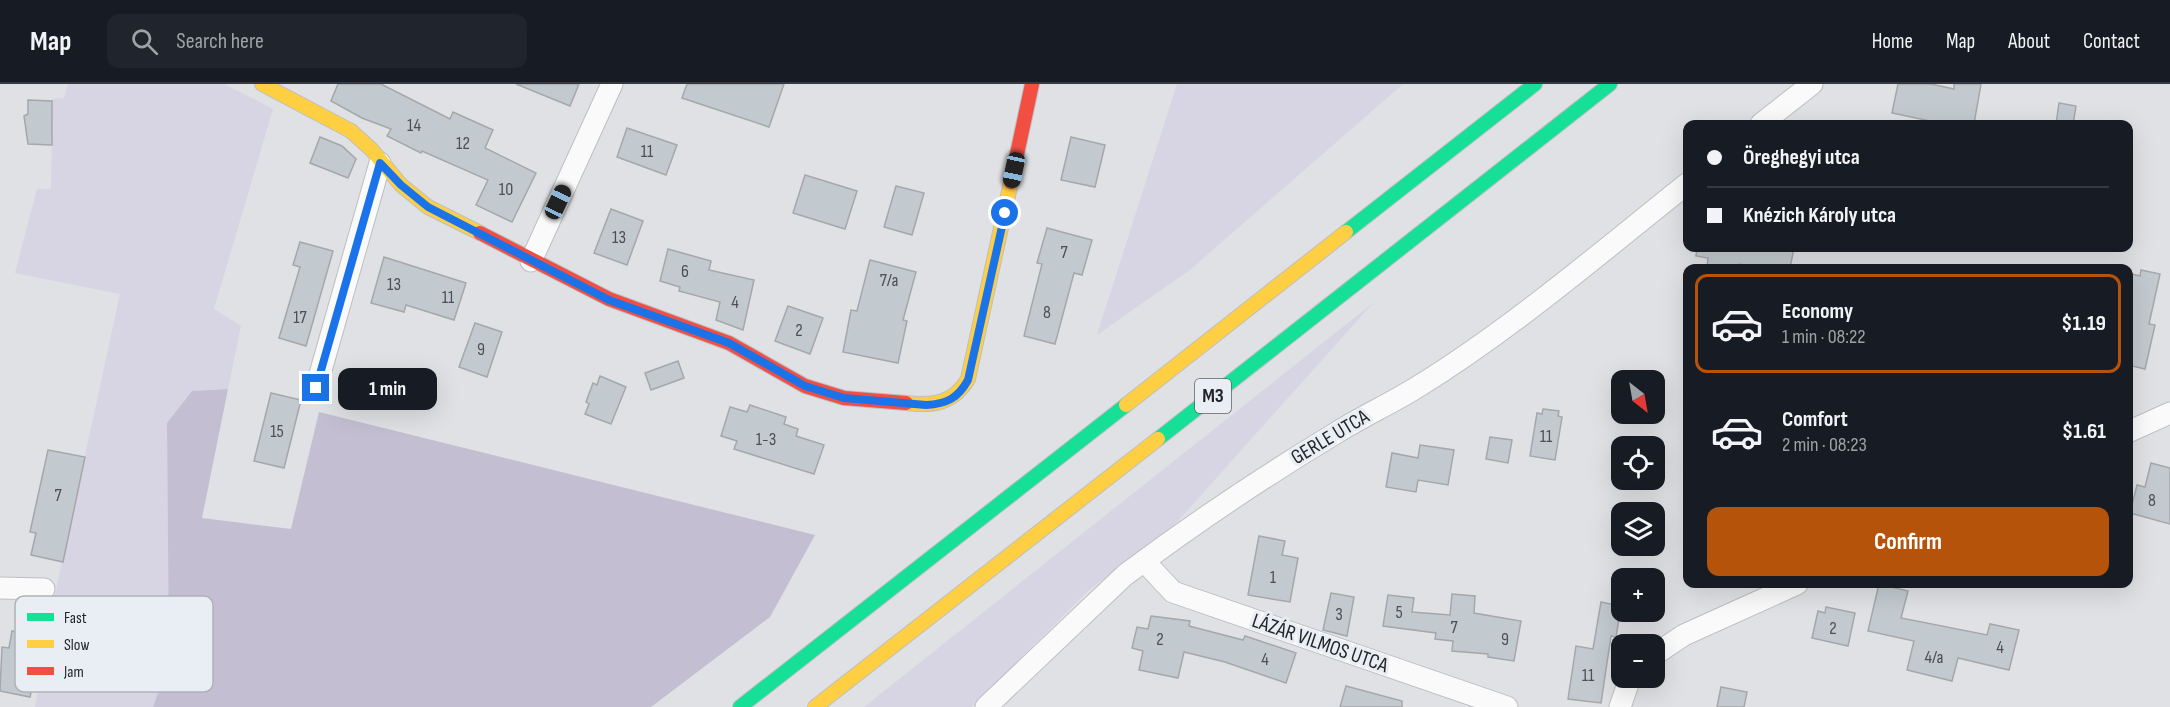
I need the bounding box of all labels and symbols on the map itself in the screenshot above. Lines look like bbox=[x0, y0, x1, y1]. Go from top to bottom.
house number: 14 bbox=[407, 115, 421, 136]
house number: 12 bbox=[456, 133, 470, 154]
house number: 11 bbox=[641, 141, 654, 162]
car bbox=[1001, 151, 1027, 189]
house number: 10 bbox=[499, 179, 513, 200]
car bbox=[542, 182, 574, 222]
route start bbox=[991, 199, 1018, 226]
house number: 13 bbox=[612, 227, 626, 248]
house number: 7 bbox=[1060, 242, 1068, 263]
house number: 6 bbox=[681, 261, 689, 282]
house number: 7/a bbox=[880, 270, 898, 291]
house number: 13 bbox=[387, 274, 401, 295]
house number: 11 bbox=[442, 287, 455, 308]
house number: 4 bbox=[731, 292, 739, 313]
house number: 8 bbox=[1043, 302, 1051, 323]
house number: 17 bbox=[293, 307, 308, 328]
house number: 2 bbox=[795, 320, 803, 341]
house number: 9 bbox=[477, 339, 485, 360]
callout: 1 min bbox=[337, 367, 436, 409]
north arrow bbox=[1611, 370, 1665, 424]
route end bbox=[302, 374, 329, 401]
road number: M3 bbox=[1195, 379, 1231, 413]
street label: GERLE UTCA bbox=[1287, 404, 1374, 470]
house number: 15 bbox=[270, 421, 284, 442]
house number: 11 bbox=[1540, 426, 1553, 447]
house number: 1-3 bbox=[756, 429, 776, 450]
house number: 7 bbox=[54, 485, 62, 506]
house number: 8 bbox=[2148, 490, 2156, 511]
house number: 1 bbox=[1270, 567, 1277, 588]
legend bbox=[15, 596, 213, 692]
house number: 5 bbox=[1395, 602, 1403, 623]
house number: 3 bbox=[1335, 604, 1343, 625]
street label: LÁZÁR VILMOS UTCA bbox=[1249, 608, 1392, 678]
text: Fast bbox=[64, 609, 87, 628]
house number: 7 bbox=[1450, 617, 1458, 638]
house number: 2 bbox=[1829, 618, 1837, 639]
house number: 2 bbox=[1156, 629, 1164, 650]
house number: 9 bbox=[1501, 629, 1509, 650]
text: Slow bbox=[64, 636, 89, 655]
house number: 4 bbox=[1996, 637, 2004, 658]
house number: 4/a bbox=[1924, 647, 1944, 668]
house number: 4 bbox=[1261, 649, 1269, 670]
text: Jam bbox=[63, 663, 84, 682]
house number: 11 bbox=[1582, 665, 1595, 686]

